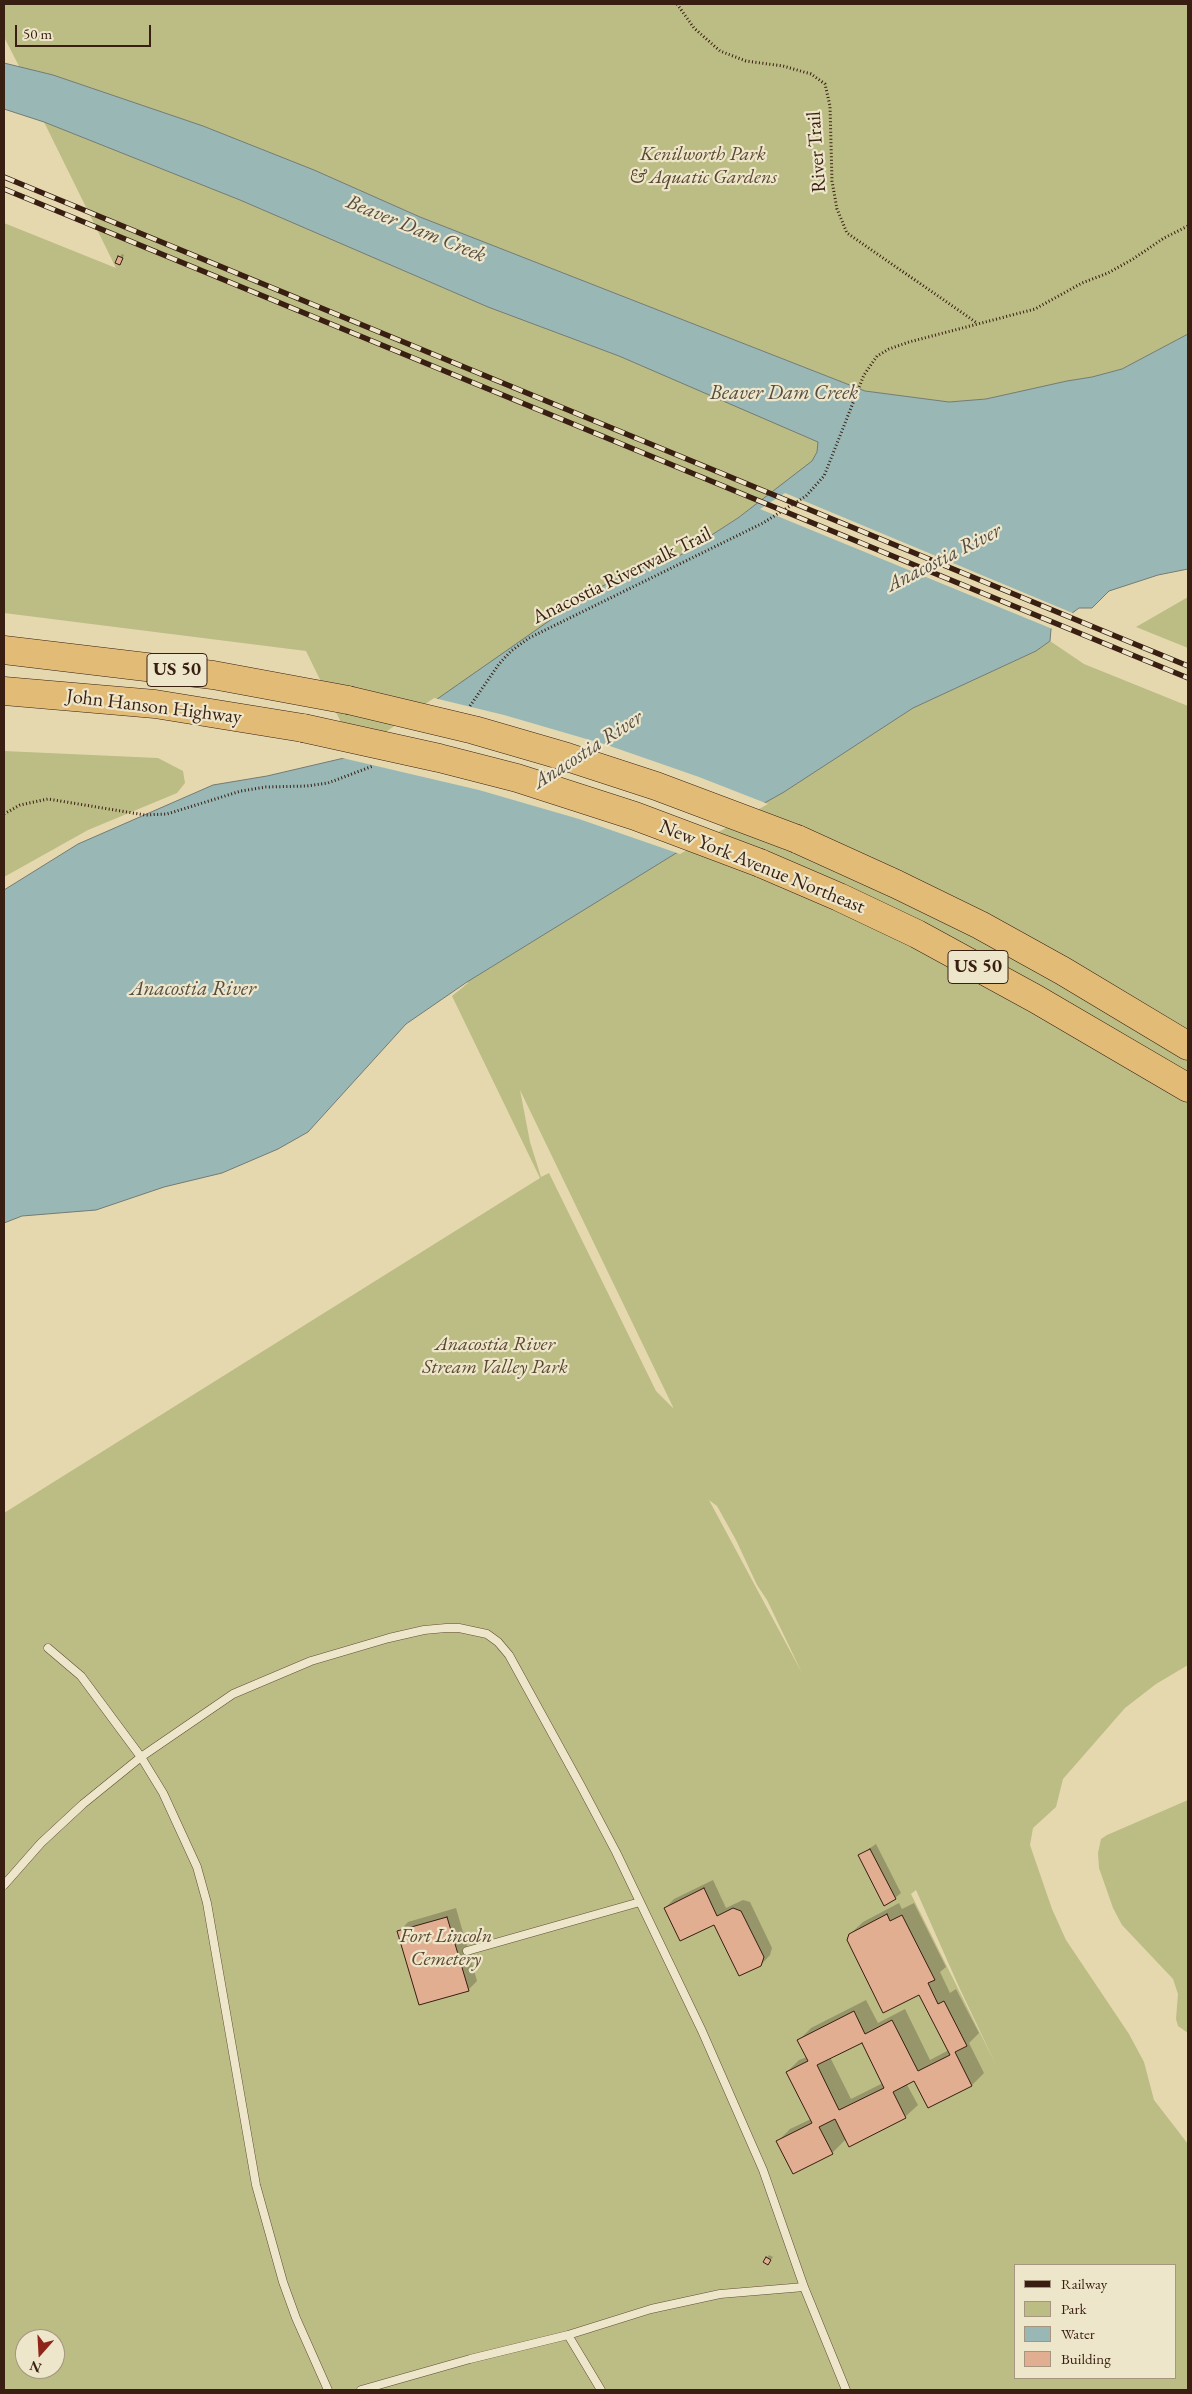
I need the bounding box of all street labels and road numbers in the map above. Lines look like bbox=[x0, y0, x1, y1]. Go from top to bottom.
street label: River Trail bbox=[802, 110, 832, 194]
street label: Anacostia Riverwalk Trail bbox=[528, 522, 716, 630]
road number: US 50 bbox=[147, 654, 207, 686]
street label: John Hanson Highway bbox=[65, 684, 243, 730]
street label: New York Avenue Northeast bbox=[656, 815, 868, 919]
road number: US 50 bbox=[948, 950, 1008, 984]

